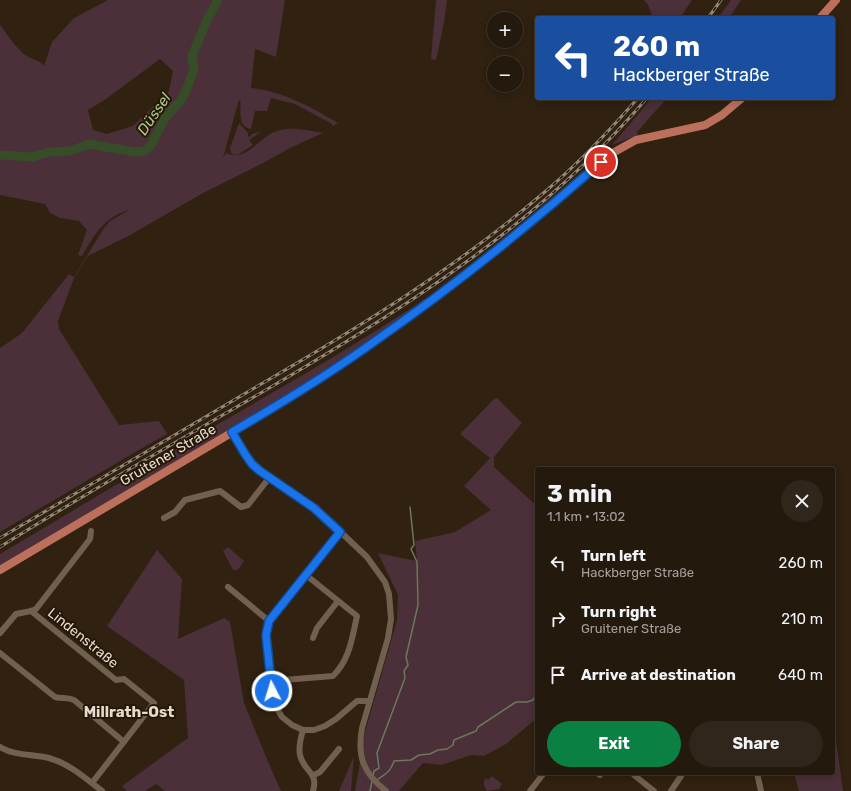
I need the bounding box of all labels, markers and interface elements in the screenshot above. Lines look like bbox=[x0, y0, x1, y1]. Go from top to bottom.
map controls bbox=[487, 12, 523, 92]
button: + bbox=[487, 12, 523, 48]
text: 260 m bbox=[613, 30, 700, 63]
icon: left bbox=[547, 32, 599, 84]
button: − bbox=[487, 56, 523, 92]
text: Hackberger Straße bbox=[613, 64, 770, 86]
water label: Düssel bbox=[133, 89, 175, 138]
pin bbox=[584, 145, 618, 179]
icon: arrive bbox=[590, 151, 612, 173]
street label: Gruitener Straße bbox=[117, 421, 219, 489]
text: 3 min bbox=[547, 480, 612, 508]
button: close bbox=[781, 480, 823, 522]
text: 1.1 km · 13:02 bbox=[547, 509, 625, 524]
text: Turn left bbox=[581, 547, 646, 565]
icon: left bbox=[547, 552, 569, 574]
text: 260 m bbox=[779, 554, 823, 572]
text: Hackberger Straße bbox=[581, 565, 694, 580]
text: Turn right bbox=[581, 603, 656, 621]
street label: Lindenstraße bbox=[44, 604, 122, 672]
icon: right bbox=[547, 608, 569, 630]
text: 210 m bbox=[781, 610, 823, 628]
text: Gruitener Straße bbox=[581, 621, 681, 636]
icon: arrive bbox=[547, 664, 569, 686]
text: Arrive at destination bbox=[581, 666, 736, 684]
text: 640 m bbox=[778, 666, 823, 684]
position arrow bbox=[251, 670, 293, 712]
district label: Millrath-Ost bbox=[84, 703, 174, 721]
button: Exit bbox=[547, 721, 681, 767]
button: Share bbox=[689, 721, 823, 767]

